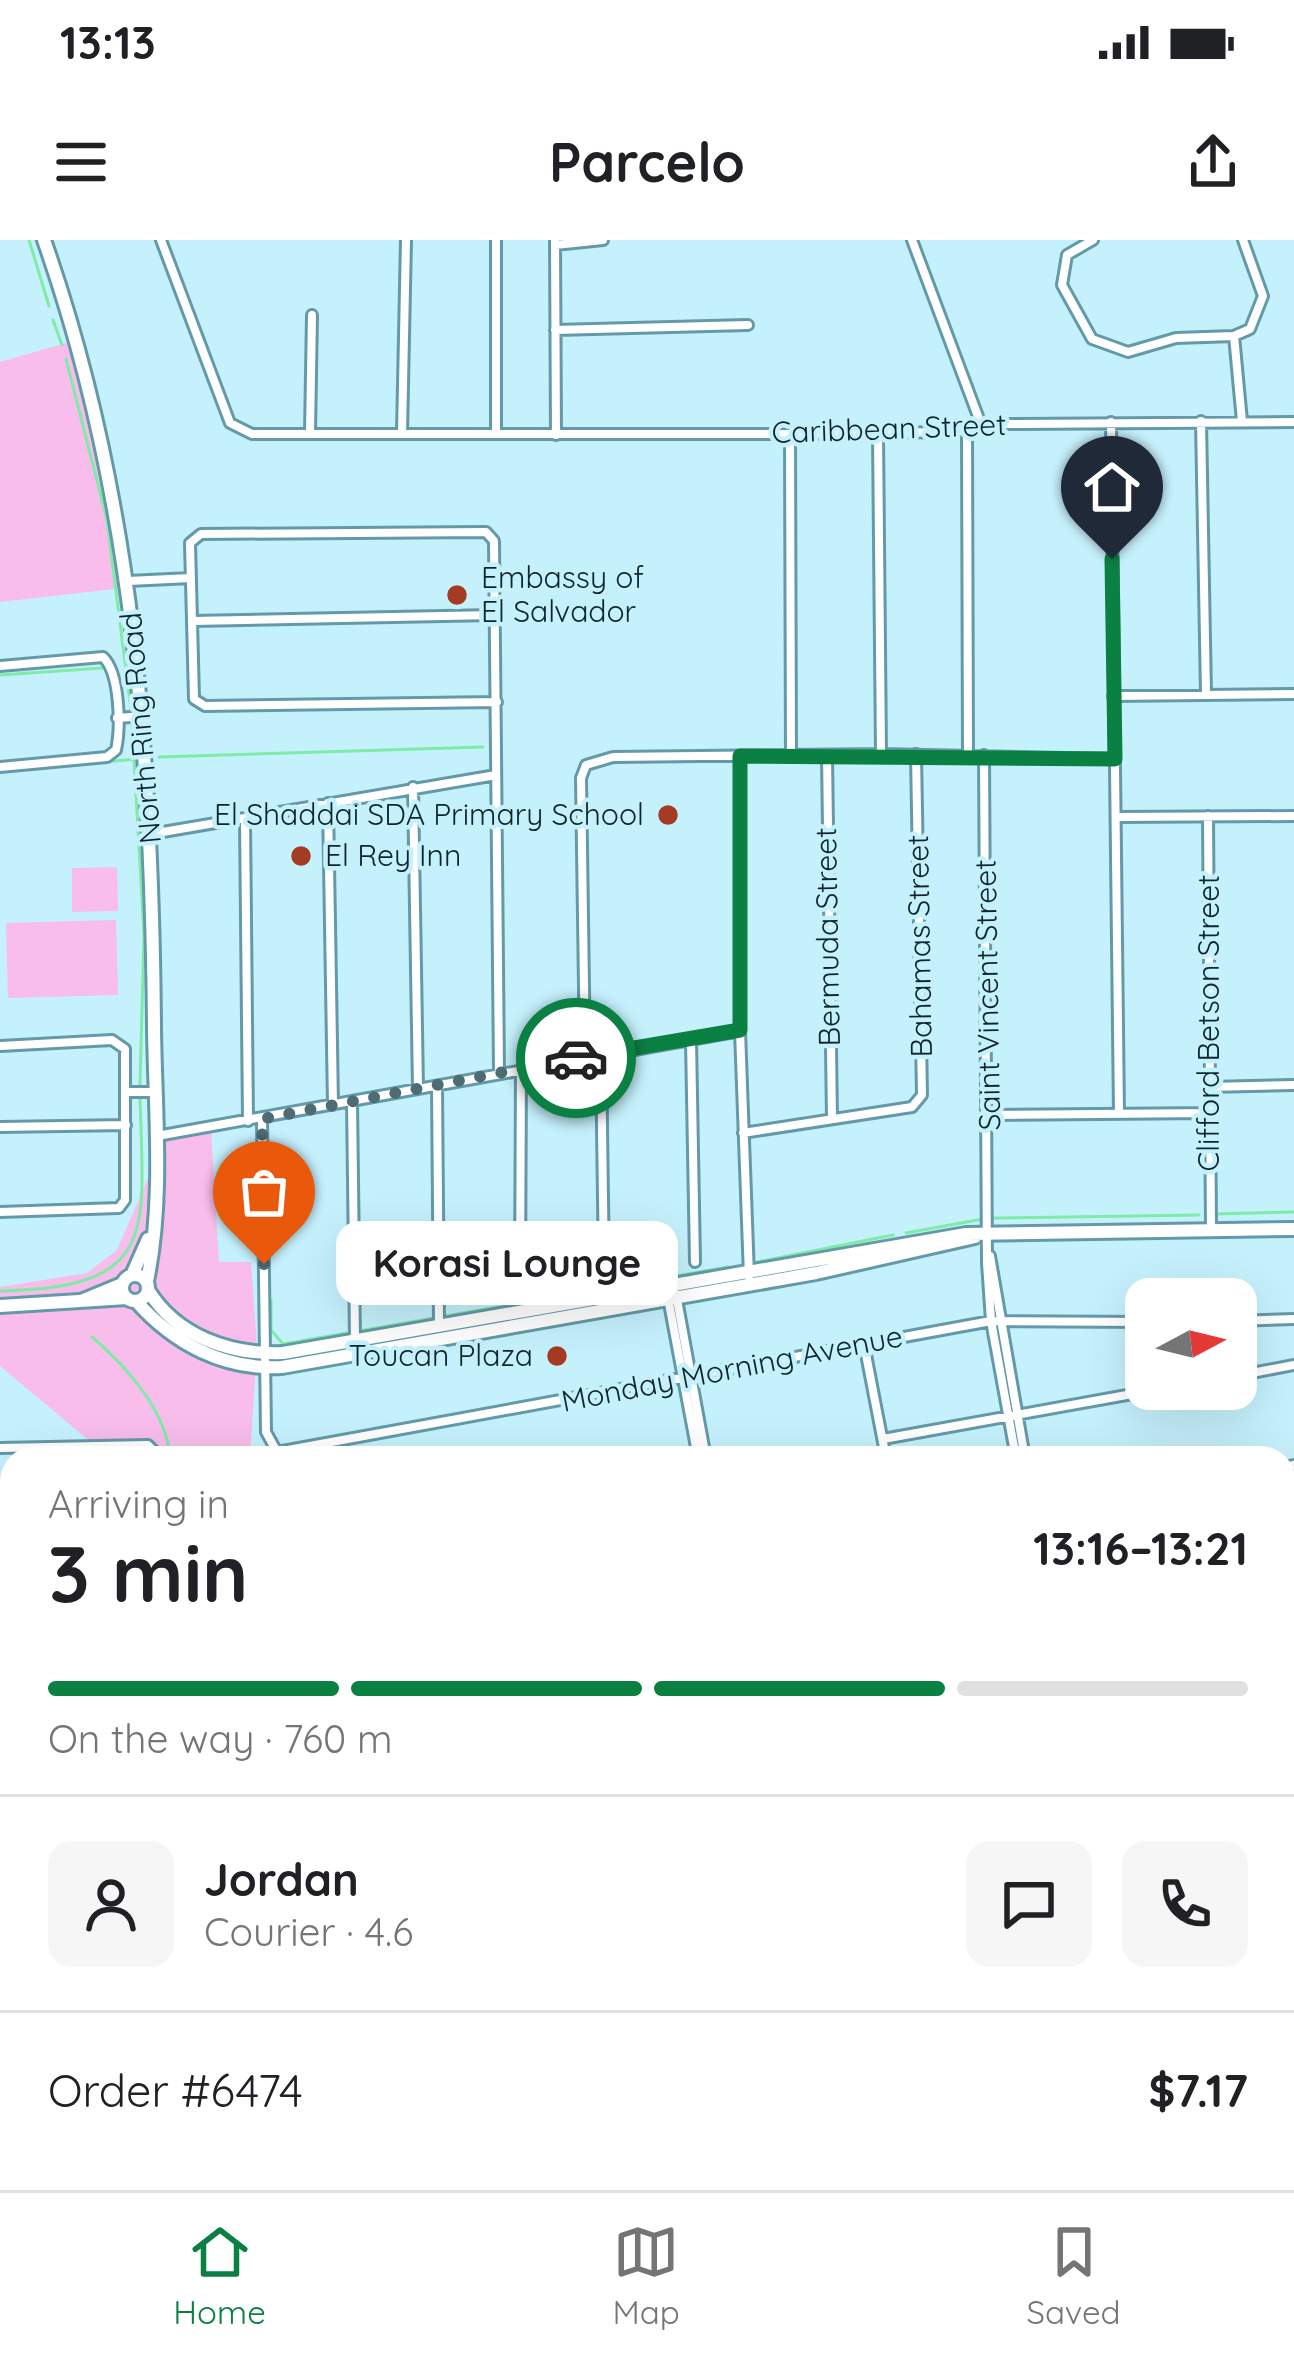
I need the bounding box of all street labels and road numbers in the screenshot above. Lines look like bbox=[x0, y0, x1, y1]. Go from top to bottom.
street label: Caribbean Street bbox=[771, 405, 1007, 451]
street label: North Ring Road bbox=[111, 611, 169, 845]
street label: Bermuda Street bbox=[806, 827, 848, 1047]
street label: Bahamas Street bbox=[898, 834, 940, 1058]
street label: Saint Vincent Street bbox=[966, 859, 1008, 1131]
street label: Clifford Betson Street bbox=[1189, 875, 1227, 1171]
street label: Monday Morning Avenue bbox=[558, 1316, 906, 1420]

